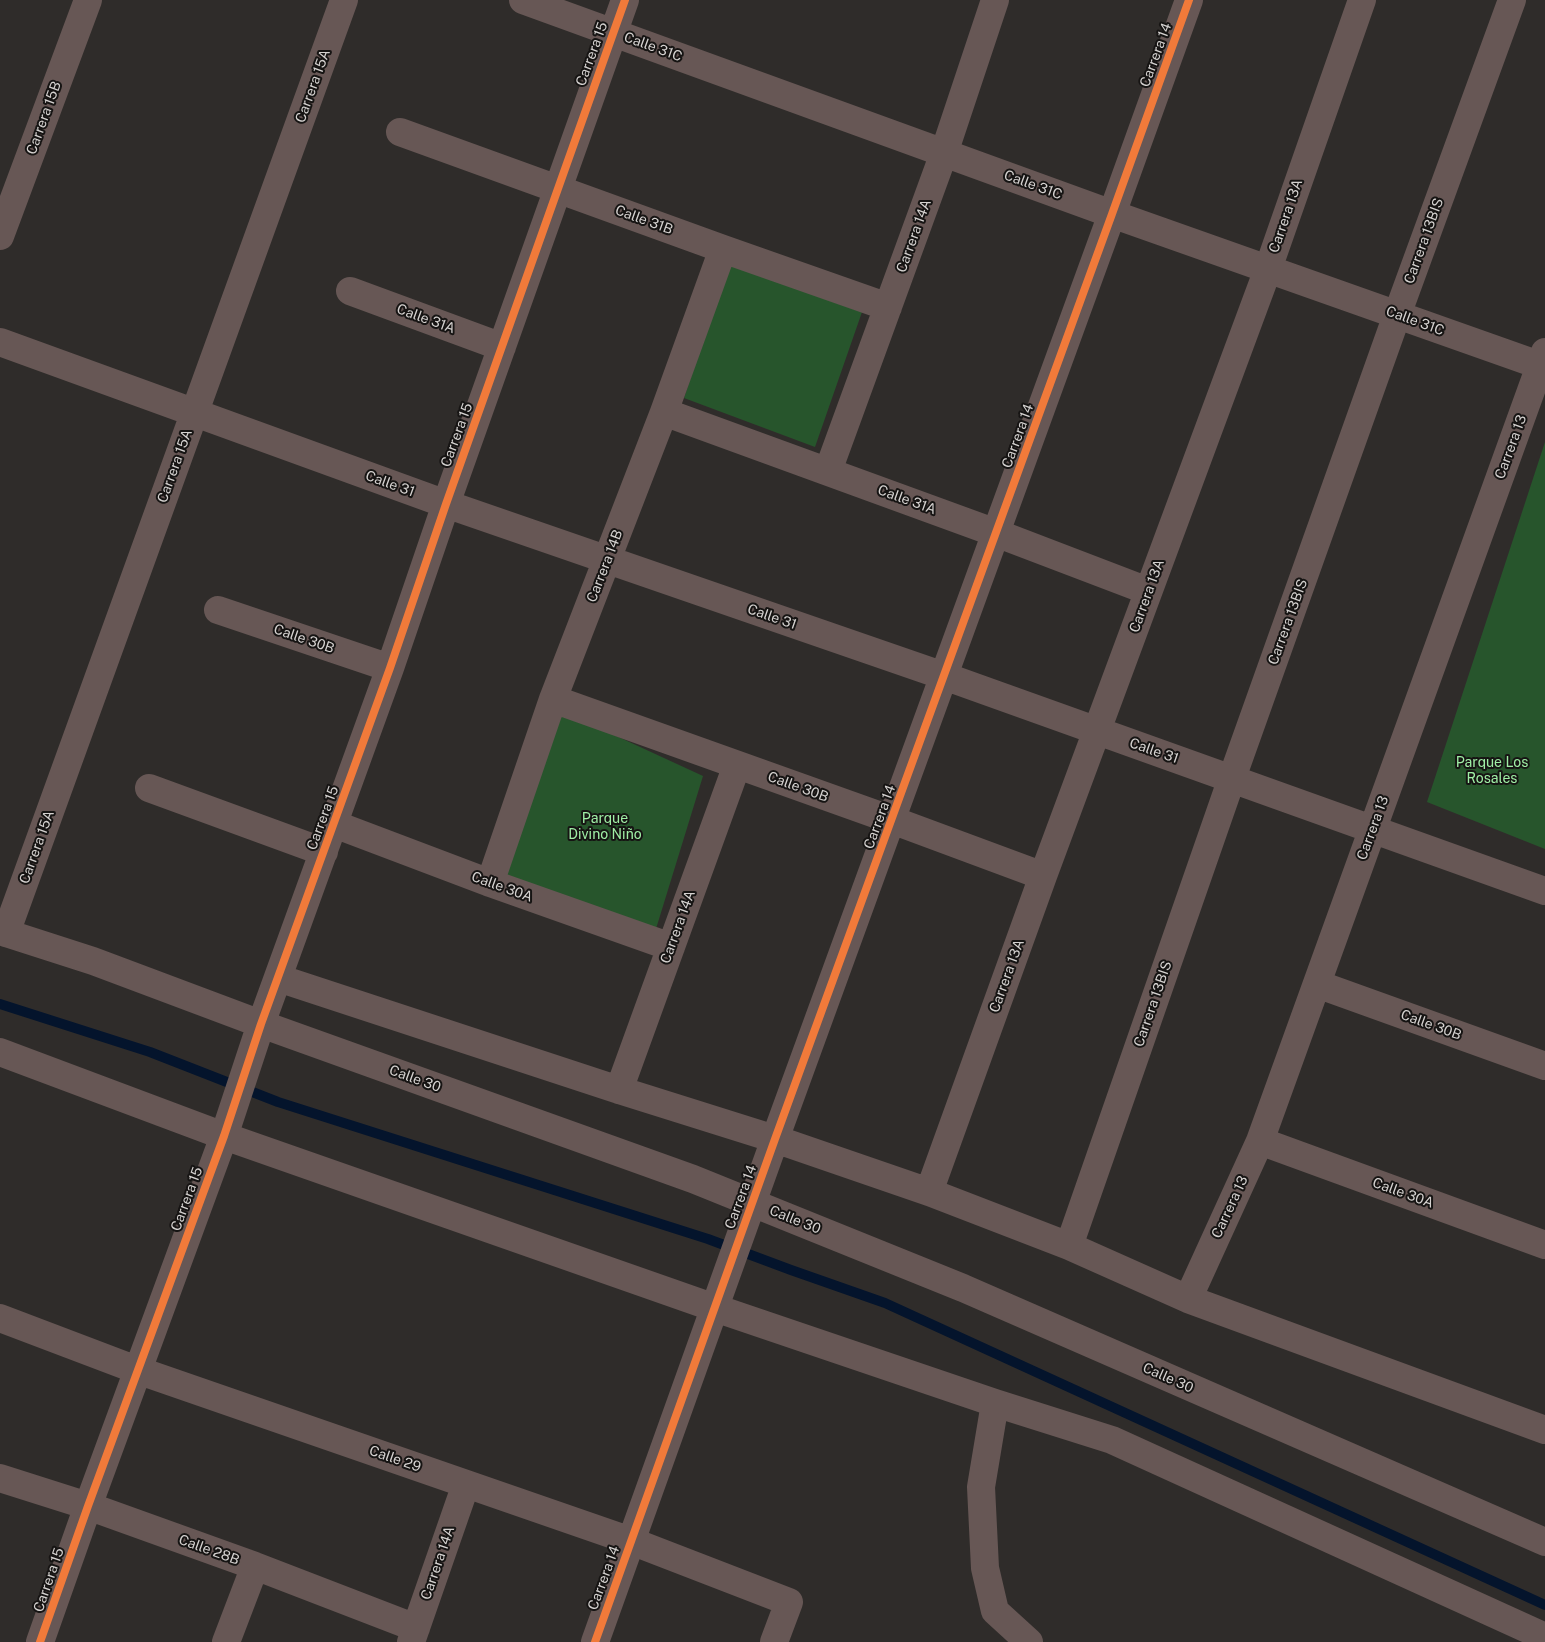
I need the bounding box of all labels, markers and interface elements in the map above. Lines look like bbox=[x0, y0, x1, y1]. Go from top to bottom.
street label: Carrera 15 bbox=[573, 20, 611, 88]
street label: Carrera 14 bbox=[1137, 21, 1175, 89]
street label: Calle 31C bbox=[622, 29, 684, 65]
street label: Carrera 15A bbox=[292, 47, 334, 125]
street label: Carrera 15B bbox=[23, 79, 65, 157]
street label: Calle 31C bbox=[1002, 167, 1064, 203]
street label: Carrera 13A bbox=[1266, 177, 1306, 255]
street label: Carrera 13BIS bbox=[1401, 196, 1447, 286]
street label: Carrera 14A bbox=[893, 197, 935, 275]
street label: Calle 31B bbox=[613, 202, 675, 238]
street label: Calle 31A bbox=[394, 301, 458, 337]
street label: Calle 31C bbox=[1384, 303, 1446, 339]
street label: Carrera 15 bbox=[438, 401, 476, 469]
street label: Carrera 14 bbox=[999, 402, 1037, 470]
street label: Carrera 13 bbox=[1492, 413, 1530, 481]
street label: Carrera 15A bbox=[154, 427, 196, 505]
street label: Calle 31 bbox=[363, 467, 417, 501]
street label: Calle 31A bbox=[875, 482, 939, 518]
street label: Carrera 14B bbox=[583, 527, 627, 605]
street label: Carrera 13A bbox=[1126, 557, 1168, 635]
street label: Carrera 13BIS bbox=[1265, 577, 1311, 667]
street label: Calle 31 bbox=[745, 601, 799, 633]
street label: Calle 30B bbox=[271, 621, 337, 657]
street label: Calle 31 bbox=[1127, 735, 1181, 767]
park label: Parque Los Rosales bbox=[1456, 755, 1528, 788]
street label: Calle 30B bbox=[765, 768, 831, 806]
street label: Carrera 14 bbox=[861, 783, 899, 851]
street label: Carrera 15 bbox=[304, 784, 342, 852]
street label: Carrera 13 bbox=[1354, 794, 1392, 862]
street label: Carrera 15A bbox=[16, 808, 58, 886]
park label: Parque Divino Niño bbox=[568, 811, 642, 844]
street label: Calle 30A bbox=[469, 868, 535, 906]
street label: Carrera 14A bbox=[657, 888, 699, 966]
street label: Carrera 13A bbox=[986, 937, 1028, 1015]
street label: Carrera 13BIS bbox=[1130, 959, 1176, 1049]
street label: Calle 30B bbox=[1398, 1006, 1464, 1044]
street label: Calle 30 bbox=[387, 1062, 443, 1096]
street label: Carrera 14 bbox=[722, 1163, 760, 1231]
street label: Carrera 15 bbox=[168, 1165, 206, 1233]
street label: Carrera 13 bbox=[1208, 1173, 1252, 1241]
street label: Calle 30A bbox=[1370, 1174, 1436, 1212]
street label: Calle 30 bbox=[767, 1202, 823, 1238]
street label: Calle 30 bbox=[1140, 1359, 1196, 1397]
street label: Calle 29 bbox=[367, 1442, 423, 1476]
street label: Carrera 14A bbox=[418, 1524, 458, 1602]
street label: Calle 28B bbox=[176, 1531, 242, 1569]
street label: Carrera 14 bbox=[585, 1544, 623, 1612]
street label: Carrera 15 bbox=[30, 1546, 68, 1614]

